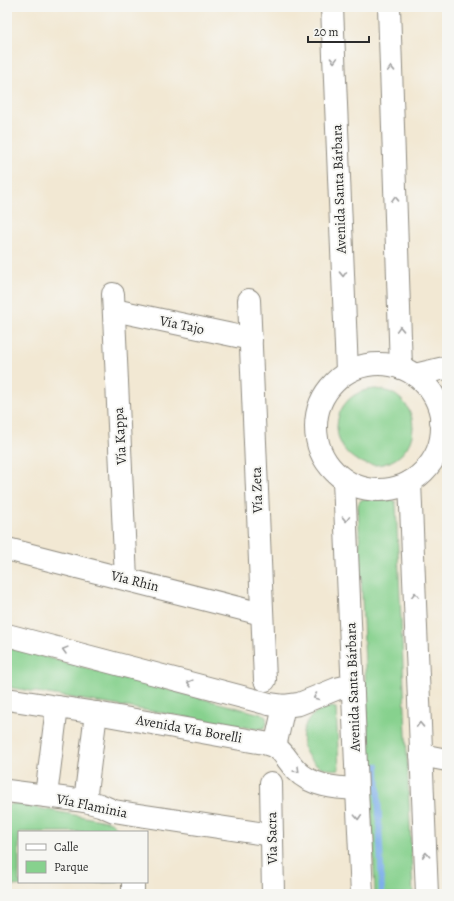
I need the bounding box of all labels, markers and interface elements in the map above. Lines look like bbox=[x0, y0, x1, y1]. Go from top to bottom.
scale bar bbox=[308, 18, 369, 44]
text: 20 m bbox=[314, 24, 338, 40]
one-way arrow bbox=[330, 57, 338, 63]
one-way arrow bbox=[387, 66, 395, 72]
street label: Avenida Santa Bárbara bbox=[327, 123, 351, 255]
one-way arrow bbox=[391, 196, 400, 202]
one-way arrow bbox=[339, 271, 347, 277]
street label: Vía Tajo bbox=[157, 311, 206, 339]
one-way arrow bbox=[395, 326, 404, 332]
street label: Vía Kappa bbox=[109, 406, 131, 466]
street label: Vía Zeta bbox=[247, 466, 267, 514]
one-way arrow bbox=[342, 516, 350, 522]
street label: Vía Rhin bbox=[108, 566, 161, 596]
one-way arrow bbox=[410, 592, 419, 598]
street label: Avenida Santa Bárbara bbox=[341, 621, 365, 753]
one-way arrow bbox=[61, 647, 68, 655]
one-way arrow bbox=[187, 679, 194, 688]
one-way arrow bbox=[312, 692, 320, 700]
street label: Avenida Vía Borelli bbox=[134, 710, 244, 748]
one-way arrow bbox=[416, 722, 424, 728]
one-way arrow bbox=[292, 765, 300, 773]
street label: Vía Flaminia bbox=[54, 789, 130, 823]
street label: Via Sacra bbox=[262, 811, 282, 865]
one-way arrow bbox=[354, 814, 363, 820]
legend bbox=[18, 831, 148, 883]
text: Calle bbox=[54, 839, 78, 855]
one-way arrow bbox=[421, 852, 430, 858]
text: Parque bbox=[54, 859, 89, 875]

